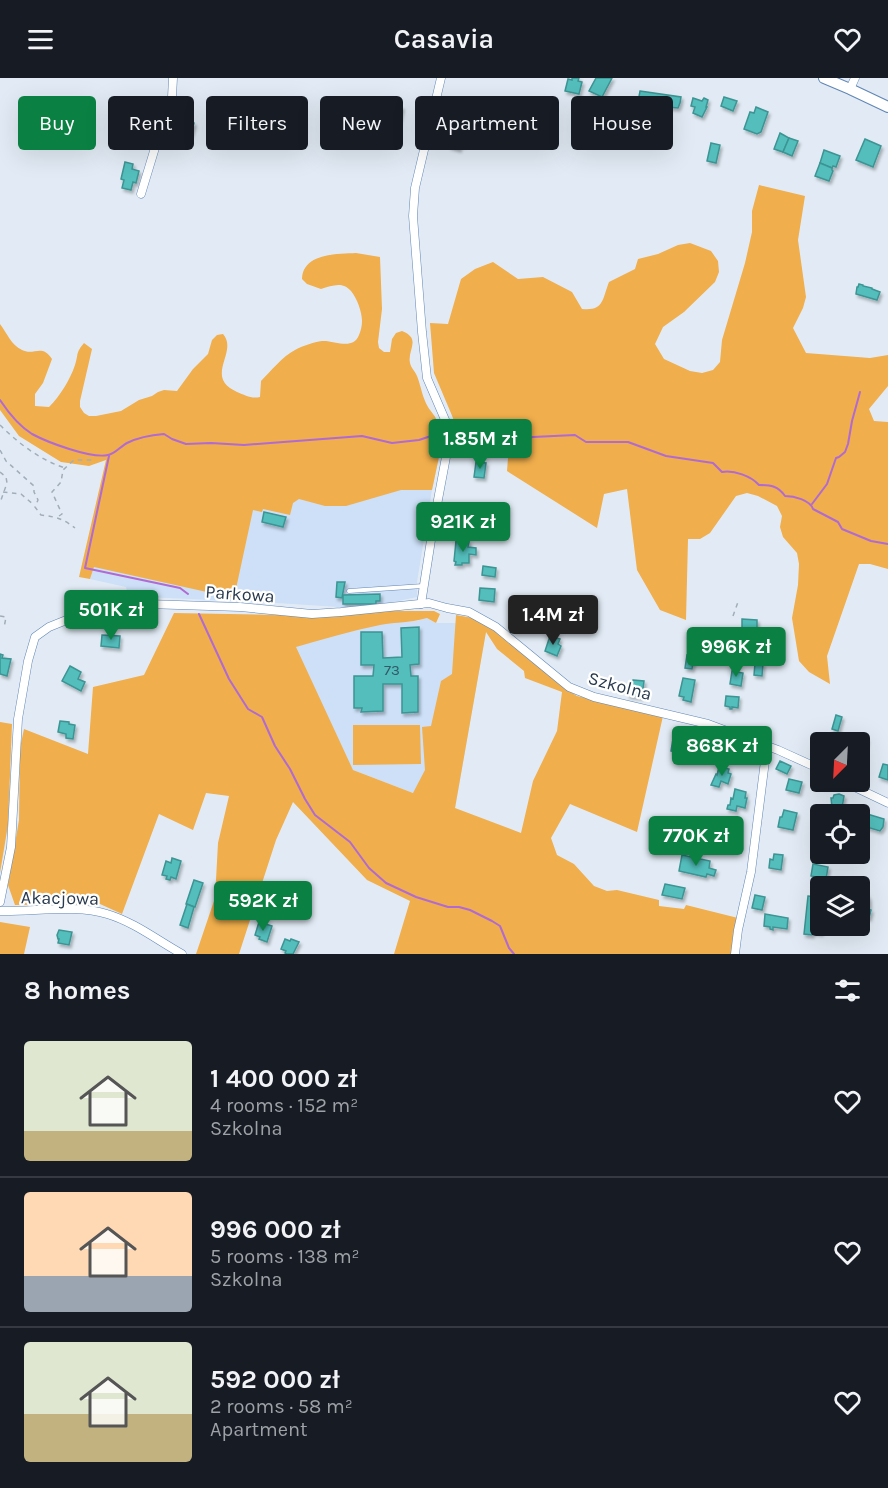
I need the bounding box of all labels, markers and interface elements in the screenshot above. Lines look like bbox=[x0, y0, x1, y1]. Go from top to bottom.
icon: menu bbox=[24, 23, 57, 56]
text: Casavia bbox=[394, 23, 494, 55]
icon: heart bbox=[831, 23, 864, 56]
chip: Buy bbox=[18, 96, 96, 150]
chip: Rent bbox=[108, 96, 194, 150]
chip: Filters bbox=[206, 96, 308, 150]
chip: New bbox=[320, 96, 403, 150]
chip: Apartment bbox=[415, 96, 559, 150]
chip: House bbox=[571, 96, 673, 150]
pin: 1.85M zł bbox=[418, 419, 542, 470]
text: 1.85M zł bbox=[443, 427, 517, 450]
pin: 921K zł bbox=[408, 502, 518, 553]
text: 921K zł bbox=[430, 510, 496, 533]
street label: Parkowa bbox=[205, 581, 275, 607]
pin: 501K zł bbox=[56, 590, 166, 641]
pin: 1.4M zł bbox=[498, 595, 608, 646]
text: 501K zł bbox=[78, 598, 144, 621]
text: 1.4M zł bbox=[522, 603, 584, 626]
pin: 996K zł bbox=[681, 627, 791, 678]
text: 996K zł bbox=[701, 635, 771, 658]
house number: 73 bbox=[384, 661, 400, 679]
street label: Szkolna bbox=[586, 667, 654, 705]
pin: 868K zł bbox=[667, 726, 777, 777]
north arrow bbox=[810, 732, 870, 792]
map controls bbox=[810, 732, 870, 936]
text: 868K zł bbox=[686, 734, 758, 757]
button: locate bbox=[810, 804, 870, 864]
pin: 770K zł bbox=[641, 816, 751, 867]
text: 770K zł bbox=[663, 824, 729, 847]
button: layers bbox=[810, 876, 870, 936]
pin: 592K zł bbox=[208, 881, 318, 932]
street label: Akacjowa bbox=[21, 886, 99, 910]
text: 592K zł bbox=[228, 889, 298, 912]
icon: filters bbox=[831, 974, 864, 1007]
text: 8 homes bbox=[24, 975, 130, 1006]
text: 1 400 000 zł bbox=[210, 1063, 358, 1094]
icon: home bbox=[72, 1065, 144, 1137]
icon: heart bbox=[831, 1085, 864, 1118]
text: 4 rooms · 152 m² bbox=[210, 1094, 358, 1117]
text: Szkolna bbox=[210, 1117, 282, 1140]
text: 996 000 zł bbox=[210, 1214, 341, 1245]
icon: home bbox=[72, 1216, 144, 1288]
icon: heart bbox=[831, 1236, 864, 1269]
text: 5 rooms · 138 m² bbox=[210, 1245, 360, 1268]
text: Szkolna bbox=[210, 1268, 282, 1291]
text: 592 000 zł bbox=[210, 1364, 340, 1395]
icon: home bbox=[72, 1366, 144, 1438]
icon: heart bbox=[831, 1386, 864, 1419]
text: 2 rooms · 58 m² bbox=[210, 1395, 353, 1418]
text: Apartment bbox=[210, 1418, 308, 1441]

